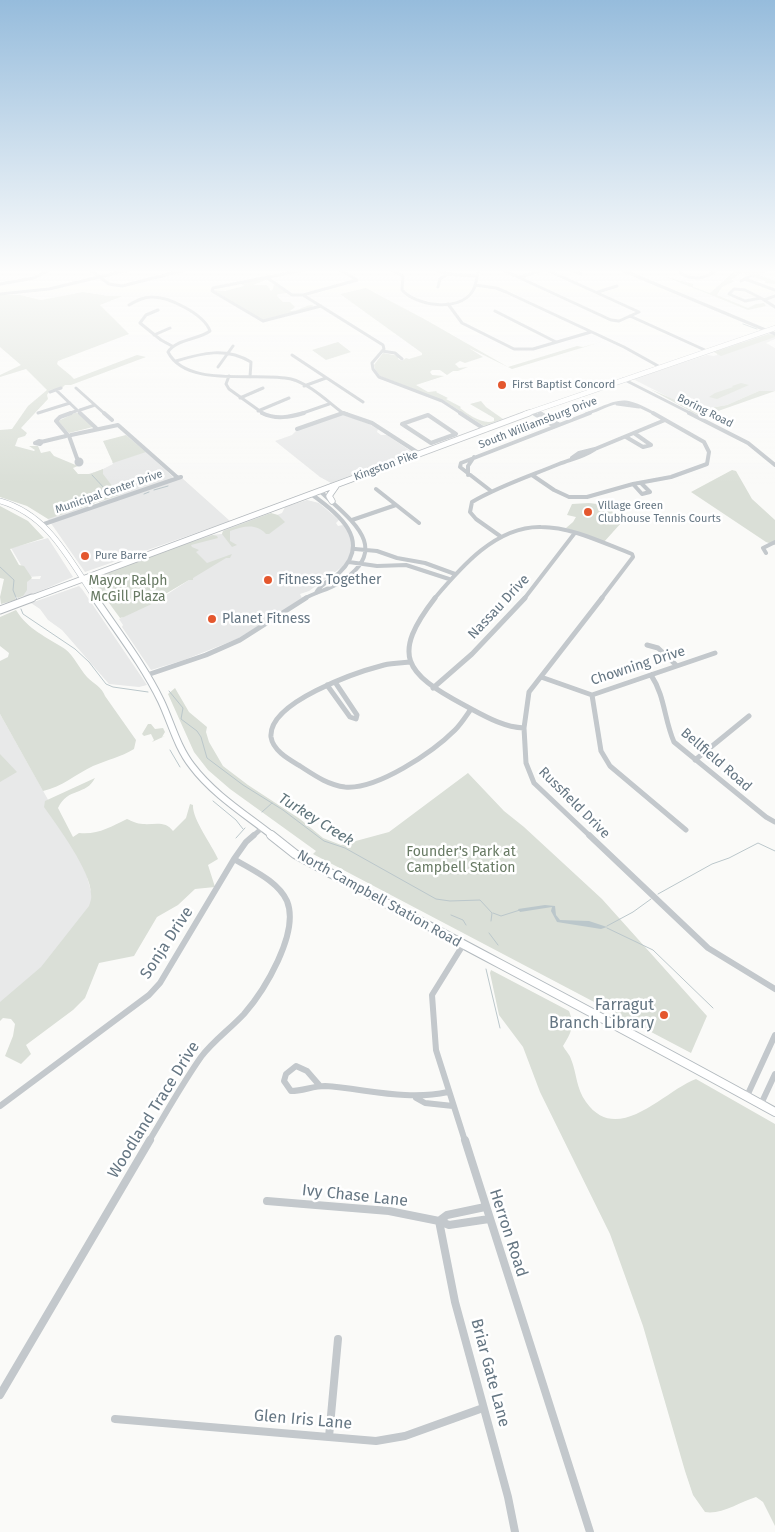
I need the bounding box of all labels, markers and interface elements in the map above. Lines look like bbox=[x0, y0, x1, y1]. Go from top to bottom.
place label: First Baptist Concord bbox=[512, 378, 615, 392]
marker: First Baptist Concord bbox=[496, 379, 508, 391]
street label: Boring Road bbox=[675, 391, 735, 431]
street label: South Williamsburg Drive bbox=[477, 394, 599, 452]
street label: Kingston Pike bbox=[352, 448, 420, 484]
street label: Municipal Center Drive bbox=[54, 467, 164, 517]
place label: Village Green Clubhouse Tennis Courts bbox=[598, 499, 721, 525]
marker: Village Green Clubhouse Tennis Courts bbox=[582, 506, 594, 518]
place label: Pure Barre bbox=[95, 549, 147, 563]
marker: Pure Barre bbox=[79, 550, 91, 562]
street label: Nassau Drive bbox=[465, 571, 533, 643]
place label: Fitness Together bbox=[278, 572, 381, 588]
park label: Mayor Ralph McGill Plaza bbox=[89, 573, 167, 606]
marker: Fitness Together bbox=[262, 574, 274, 586]
place label: Planet Fitness bbox=[222, 611, 310, 627]
marker: Planet Fitness bbox=[206, 613, 218, 625]
street label: Chowning Drive bbox=[589, 643, 687, 689]
street label: Bellfield Road bbox=[677, 725, 755, 795]
street label: Russfield Drive bbox=[535, 764, 613, 842]
water label: Turkey Creek bbox=[275, 790, 357, 850]
park label: Founder's Park at Campbell Station bbox=[406, 844, 516, 876]
street label: North Campbell Station Road bbox=[294, 847, 464, 951]
street label: Sonja Drive bbox=[137, 903, 197, 983]
place label: Farragut Branch Library bbox=[549, 996, 654, 1034]
marker: Farragut Branch Library bbox=[658, 1009, 670, 1021]
street label: Woodland Trace Drive bbox=[104, 1038, 204, 1182]
street label: Ivy Chase Lane bbox=[301, 1181, 409, 1211]
street label: Herron Road bbox=[485, 1187, 531, 1279]
street label: Briar Gate Lane bbox=[466, 1317, 514, 1429]
street label: Glen Iris Lane bbox=[253, 1406, 353, 1434]

